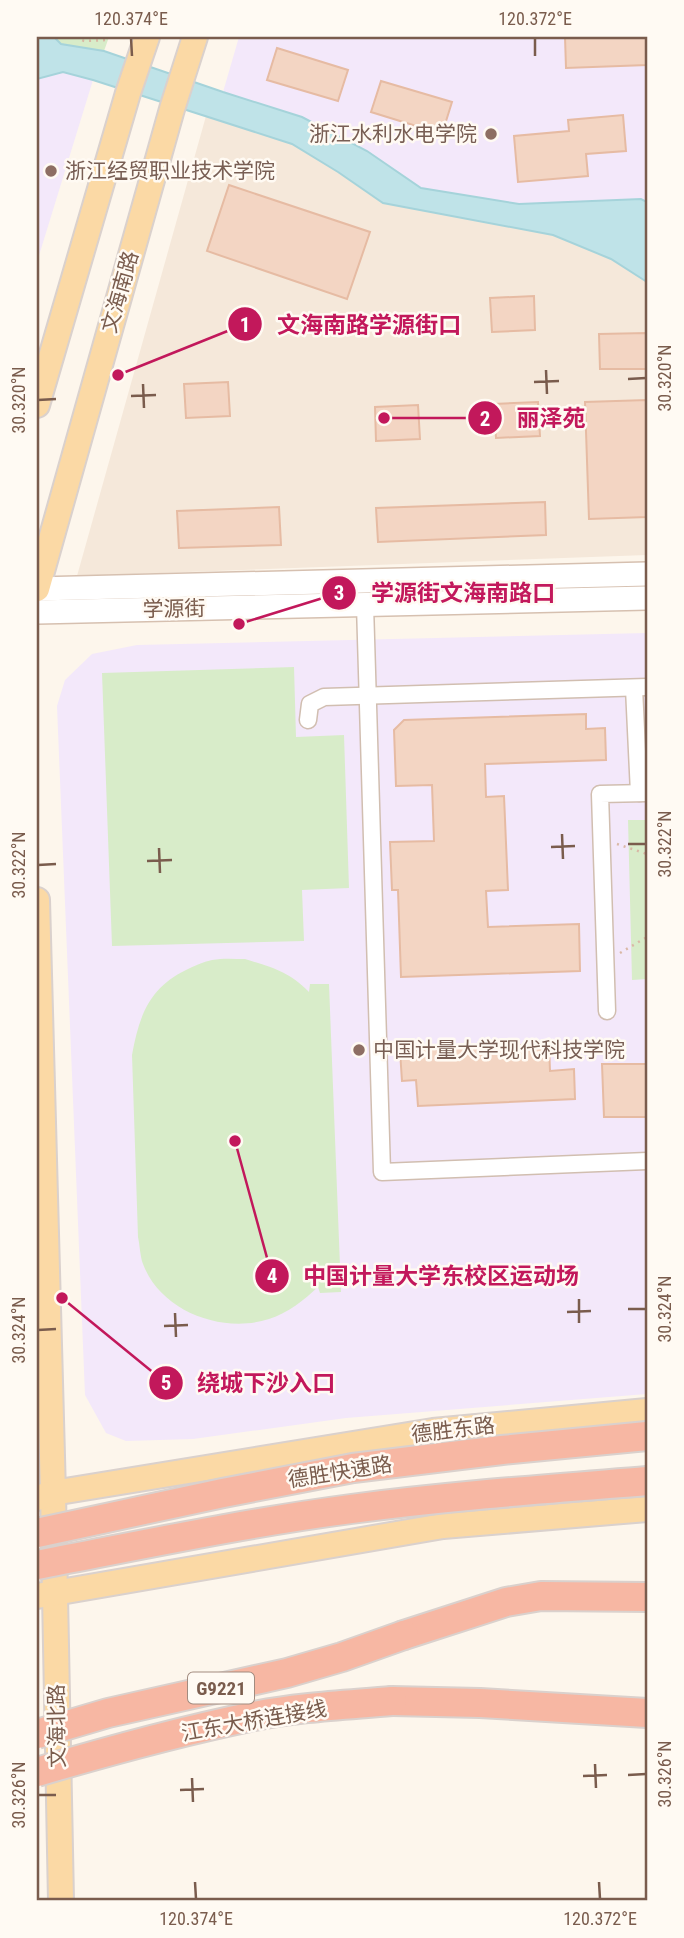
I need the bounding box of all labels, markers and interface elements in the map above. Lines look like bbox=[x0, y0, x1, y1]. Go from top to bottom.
text: 120.374°E bbox=[94, 8, 168, 29]
text: 120.372°E bbox=[498, 8, 572, 29]
place label: 浙江水利水电学院 bbox=[309, 122, 477, 146]
marker: 浙江水利水电学院 bbox=[483, 126, 499, 142]
place label: 浙江经贸职业技术学院 bbox=[65, 159, 275, 183]
marker: 浙江经贸职业技术学院 bbox=[43, 163, 59, 179]
street label: 文海南路 bbox=[97, 248, 143, 336]
callout: 文海南路学源街口 bbox=[228, 302, 475, 346]
text: 文海南路学源街口 bbox=[277, 312, 461, 339]
text: 1 bbox=[240, 313, 250, 337]
text: 30.320°N bbox=[654, 344, 675, 412]
text: 30.320°N bbox=[8, 366, 29, 434]
callout: 丽泽苑 bbox=[467, 396, 599, 440]
text: 丽泽苑 bbox=[517, 405, 586, 432]
text: 2 bbox=[480, 407, 490, 431]
callout: 学源街文海南路口 bbox=[322, 571, 569, 615]
text: 学源街文海南路口 bbox=[371, 580, 555, 607]
text: 3 bbox=[334, 581, 344, 605]
street label: 学源街 bbox=[142, 596, 206, 622]
text: 30.322°N bbox=[654, 810, 675, 878]
text: 30.322°N bbox=[8, 831, 29, 899]
place label: 中国计量大学现代科技学院 bbox=[373, 1038, 625, 1062]
marker: 中国计量大学现代科技学院 bbox=[351, 1042, 367, 1058]
callout: 中国计量大学东校区运动场 bbox=[254, 1254, 593, 1298]
text: 中国计量大学东校区运动场 bbox=[303, 1263, 579, 1290]
text: 4 bbox=[267, 1264, 277, 1288]
text: 30.324°N bbox=[654, 1275, 675, 1343]
text: 30.324°N bbox=[8, 1296, 29, 1364]
callout: 绕城下沙入口 bbox=[148, 1361, 349, 1405]
text: 绕城下沙入口 bbox=[197, 1370, 335, 1397]
text: 5 bbox=[161, 1371, 171, 1395]
street label: 德胜东路 bbox=[410, 1413, 496, 1447]
street label: 德胜快速路 bbox=[286, 1452, 394, 1492]
road number: G9221 bbox=[188, 1672, 254, 1704]
street label: 文海北路 bbox=[44, 1684, 70, 1768]
street label: 江东大桥连接线 bbox=[180, 1696, 328, 1746]
text: 30.326°N bbox=[654, 1740, 675, 1808]
text: 30.326°N bbox=[8, 1761, 29, 1829]
text: 120.374°E bbox=[159, 1908, 233, 1929]
text: 120.372°E bbox=[563, 1908, 637, 1929]

